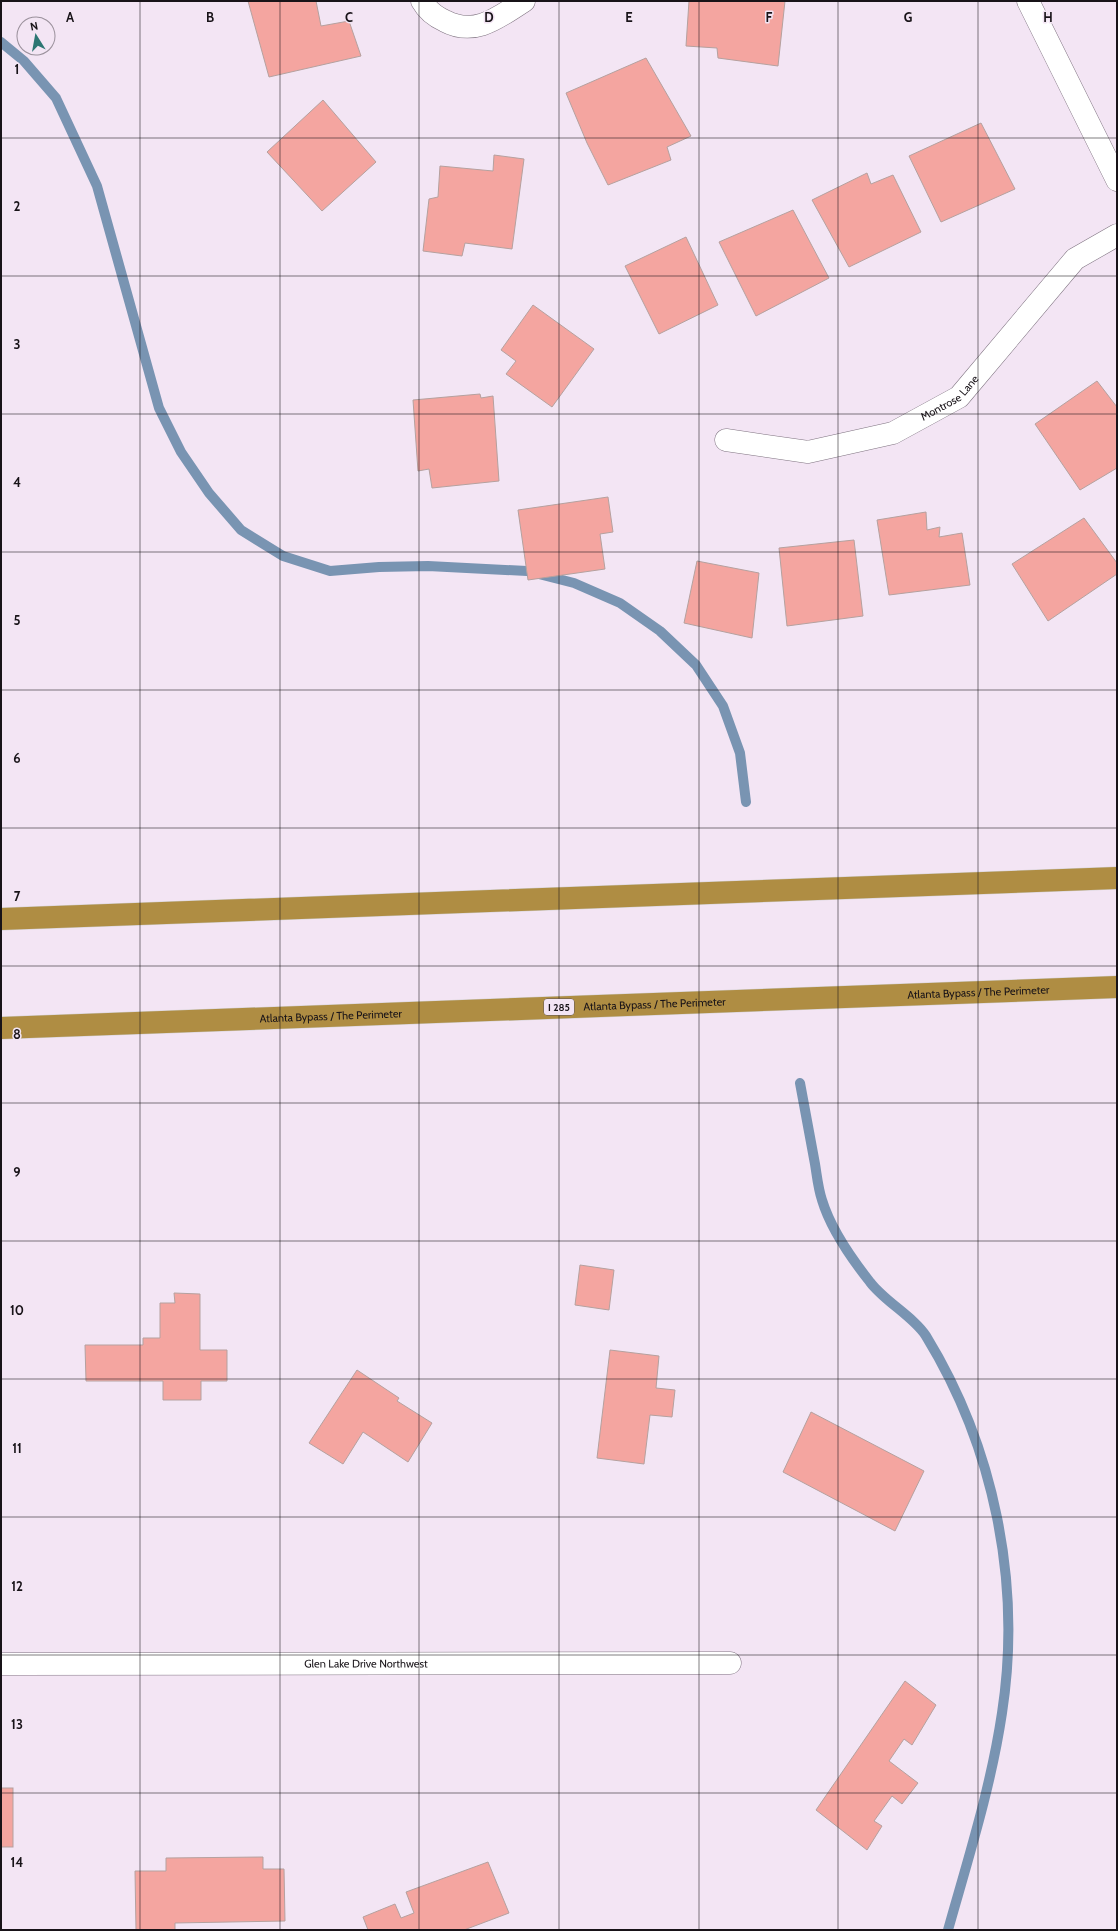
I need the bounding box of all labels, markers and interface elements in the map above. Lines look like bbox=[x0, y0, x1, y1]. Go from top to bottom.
text: A bbox=[66, 9, 75, 25]
text: B bbox=[206, 9, 214, 25]
text: C bbox=[345, 9, 353, 25]
text: D bbox=[484, 9, 494, 25]
text: E bbox=[625, 9, 633, 25]
text: F bbox=[766, 9, 773, 25]
text: G bbox=[904, 9, 913, 25]
text: H bbox=[1043, 9, 1053, 25]
north arrow bbox=[16, 16, 56, 56]
text: N bbox=[29, 19, 39, 34]
text: 1 bbox=[15, 61, 19, 77]
text: 2 bbox=[14, 198, 21, 214]
text: 3 bbox=[13, 336, 21, 352]
street label: Montrose Lane bbox=[918, 372, 982, 424]
text: 4 bbox=[13, 474, 21, 490]
text: 5 bbox=[14, 612, 21, 628]
text: 6 bbox=[13, 750, 21, 766]
text: 7 bbox=[14, 888, 21, 904]
street label: Atlanta Bypass / The Perimeter bbox=[907, 982, 1050, 1002]
street label: Atlanta Bypass / The Perimeter bbox=[583, 994, 726, 1014]
road number: I 285 bbox=[544, 999, 574, 1015]
street label: Atlanta Bypass / The Perimeter bbox=[259, 1006, 403, 1025]
text: 8 bbox=[13, 1026, 21, 1042]
text: 9 bbox=[13, 1164, 21, 1180]
text: 10 bbox=[10, 1302, 24, 1318]
text: 11 bbox=[12, 1440, 22, 1456]
text: 12 bbox=[11, 1578, 23, 1594]
street label: Glen Lake Drive Northwest bbox=[304, 1656, 428, 1671]
text: 13 bbox=[11, 1716, 23, 1732]
text: 14 bbox=[11, 1854, 23, 1870]

